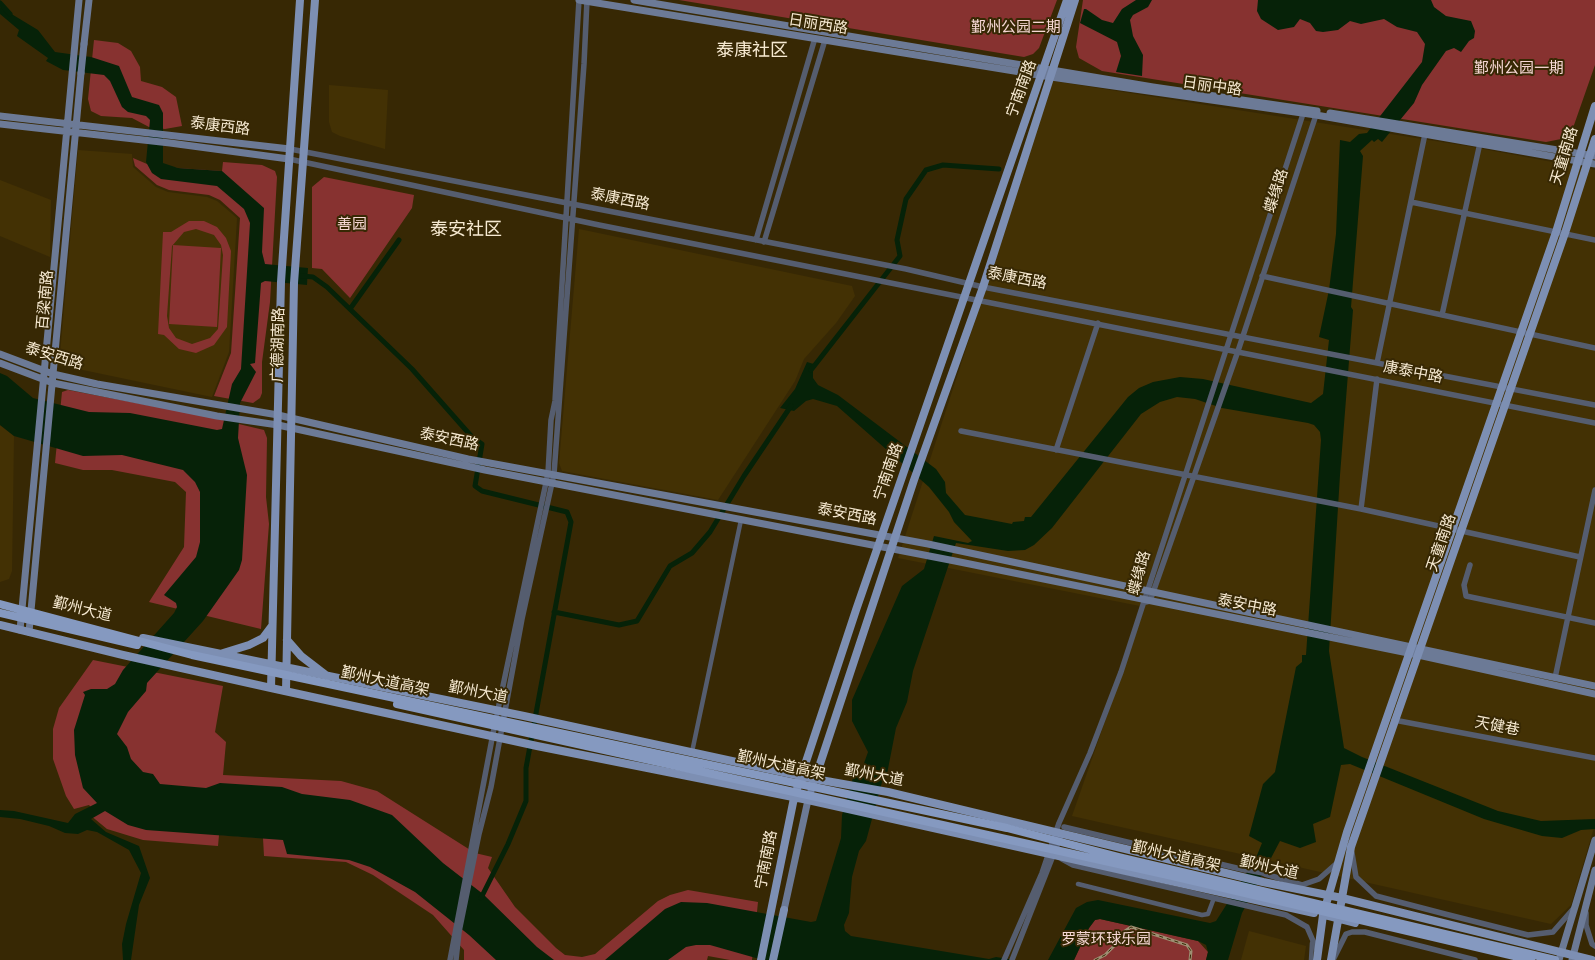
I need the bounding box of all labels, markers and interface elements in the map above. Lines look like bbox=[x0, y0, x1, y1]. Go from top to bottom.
street label: 日丽西路 bbox=[787, 11, 849, 39]
park label: 鄞州公园二期 bbox=[971, 19, 1061, 37]
district label: 泰康社区 bbox=[716, 40, 788, 62]
street label: 宁南南路 bbox=[1003, 58, 1041, 120]
park label: 鄞州公园一期 bbox=[1474, 60, 1564, 78]
street label: 日丽中路 bbox=[1181, 74, 1243, 100]
street label: 泰康西路 bbox=[189, 114, 251, 140]
street label: 天童南路 bbox=[1548, 125, 1582, 187]
street label: 蝶缘路 bbox=[1261, 167, 1293, 215]
street label: 泰康西路 bbox=[589, 185, 651, 215]
park label: 善园 bbox=[337, 216, 367, 234]
district label: 泰安社区 bbox=[430, 219, 502, 241]
street label: 泰康西路 bbox=[986, 264, 1048, 294]
street label: 百梁南路 bbox=[34, 269, 58, 331]
street label: 广德湖南路 bbox=[269, 307, 289, 383]
street label: 泰安西路 bbox=[23, 340, 85, 374]
street label: 康泰中路 bbox=[1382, 358, 1444, 388]
street label: 泰安西路 bbox=[418, 425, 480, 455]
street label: 宁南南路 bbox=[871, 441, 907, 503]
street label: 泰安西路 bbox=[816, 500, 878, 530]
street label: 天童南路 bbox=[1424, 512, 1460, 574]
street label: 蝶缘路 bbox=[1125, 549, 1155, 597]
street label: 泰安中路 bbox=[1216, 591, 1278, 621]
street label: 鄞州大道 bbox=[51, 594, 113, 626]
street label: 鄞州大道高架 bbox=[339, 664, 431, 700]
street label: 鄞州大道 bbox=[447, 678, 509, 708]
street label: 天健巷 bbox=[1473, 714, 1521, 740]
street label: 鄞州大道高架 bbox=[735, 748, 827, 784]
street label: 鄞州大道 bbox=[843, 761, 905, 791]
street label: 宁南南路 bbox=[752, 829, 782, 891]
street label: 鄞州大道高架 bbox=[1130, 838, 1222, 876]
street label: 鄞州大道 bbox=[1238, 852, 1300, 884]
park label: 罗蒙环球乐园 bbox=[1061, 931, 1151, 949]

